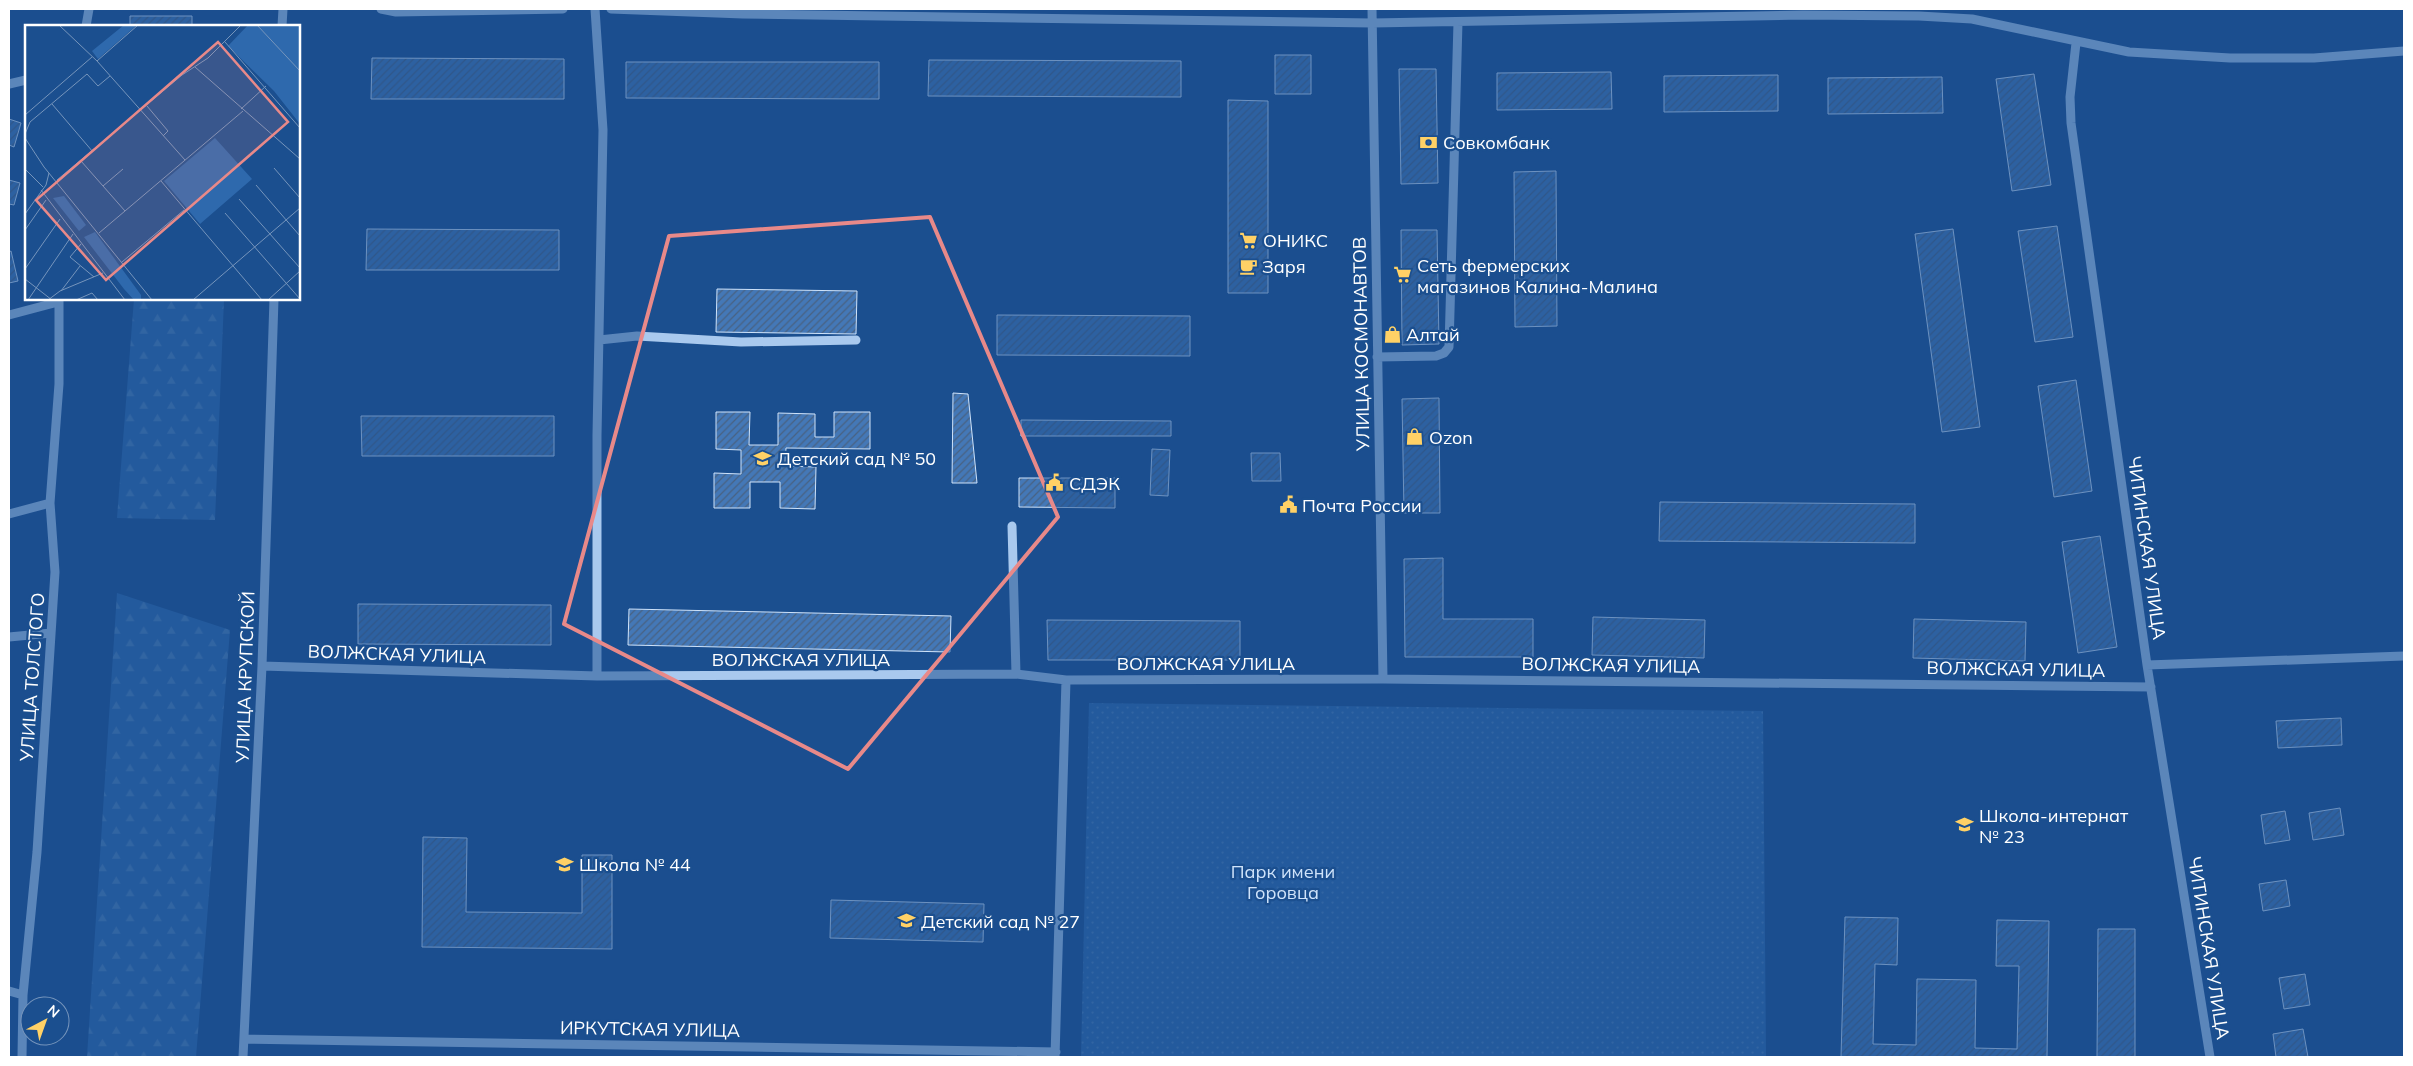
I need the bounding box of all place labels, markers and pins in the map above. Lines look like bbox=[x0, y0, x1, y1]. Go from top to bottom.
place label: Совкомбанк bbox=[1443, 131, 1550, 154]
bank icon: Совкомбанк bbox=[1419, 132, 1439, 152]
place label: ОНИКС bbox=[1263, 229, 1328, 252]
supermarket icon: ОНИКС bbox=[1239, 230, 1259, 250]
place label: Сеть фермерских магазинов Калина-Малина bbox=[1417, 254, 1658, 298]
place label: Заря bbox=[1262, 255, 1306, 278]
cafe icon: Заря bbox=[1238, 256, 1258, 276]
supermarket icon: Сеть фермерских магазинов Калина-Малина bbox=[1393, 265, 1413, 285]
place label: Алтай bbox=[1406, 323, 1460, 346]
shop icon: Алтай bbox=[1382, 324, 1402, 344]
place label: Ozon bbox=[1429, 426, 1473, 449]
shop icon: Ozon bbox=[1405, 427, 1425, 447]
place label: Детский сад № 50 bbox=[777, 447, 936, 470]
school or university icon: Детский сад № 50 bbox=[753, 448, 773, 468]
place label: СДЭК bbox=[1069, 472, 1120, 495]
public building icon: СДЭК bbox=[1045, 473, 1065, 493]
place label: Почта России bbox=[1302, 494, 1422, 517]
public building icon: Почта России bbox=[1278, 495, 1298, 515]
place label: Школа-интернат № 23 bbox=[1979, 804, 2129, 848]
school or university icon: Школа-интернат № 23 bbox=[1955, 815, 1975, 835]
place label: Школа № 44 bbox=[579, 853, 691, 876]
school or university icon: Школа № 44 bbox=[555, 854, 575, 874]
place label: Детский сад № 27 bbox=[921, 910, 1080, 933]
school or university icon: Детский сад № 27 bbox=[897, 911, 917, 931]

